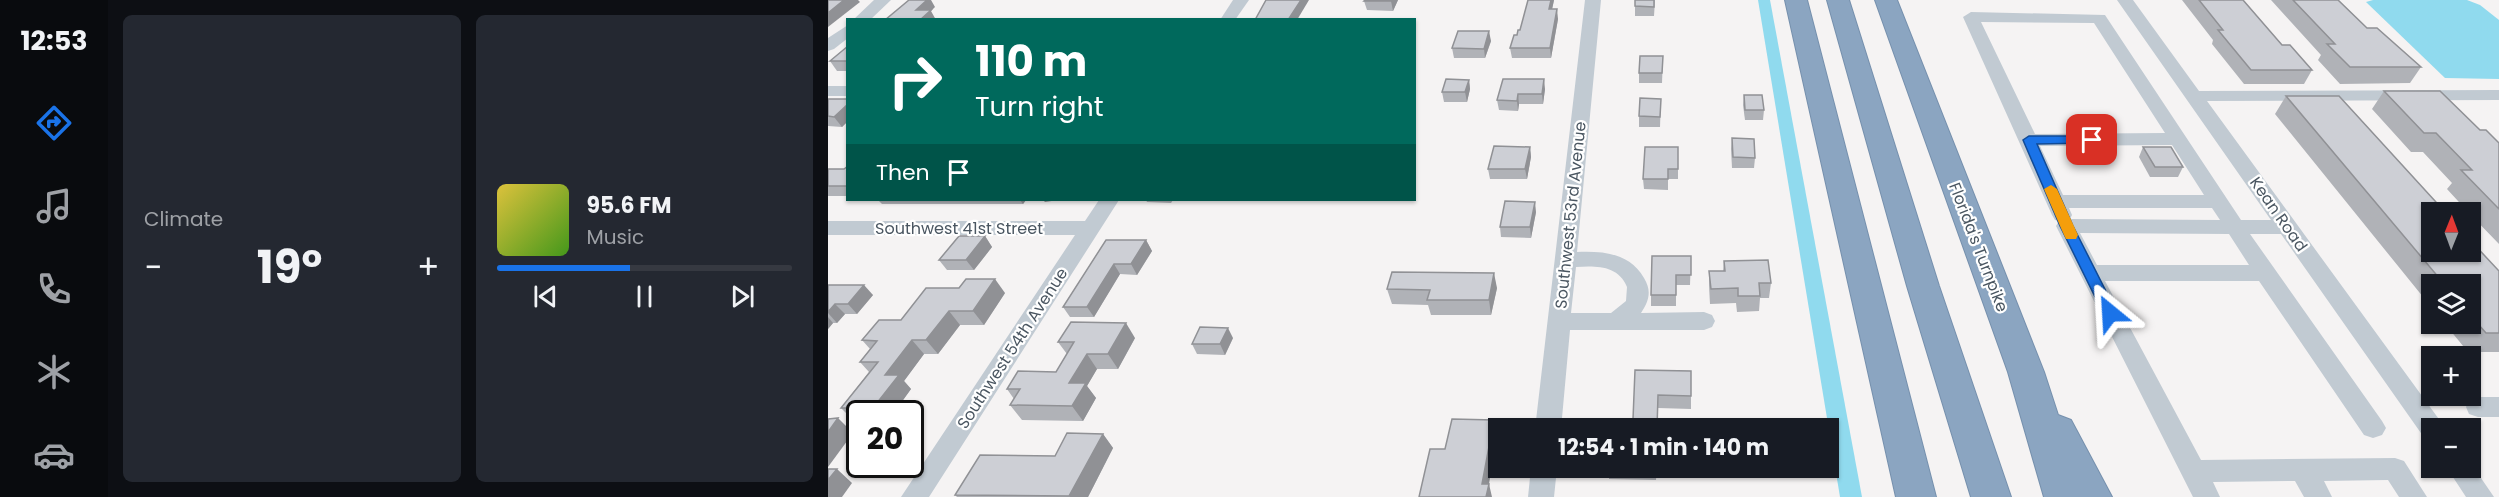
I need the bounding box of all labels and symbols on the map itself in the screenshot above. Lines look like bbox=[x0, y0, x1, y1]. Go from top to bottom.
pin bbox=[2066, 114, 2117, 165]
street label: Southwest 53rd Avenue bbox=[1549, 120, 1592, 310]
street label: Kean Road bbox=[2244, 172, 2313, 256]
street label: Florida's Turnpike bbox=[1943, 179, 2014, 315]
north arrow bbox=[2421, 202, 2481, 262]
street label: Southwest 41st Street bbox=[875, 217, 1043, 240]
street label: Southwest 54th Avenue bbox=[952, 263, 1073, 433]
position arrow bbox=[2078, 281, 2142, 345]
speed limit sign: 20 bbox=[846, 400, 924, 478]

